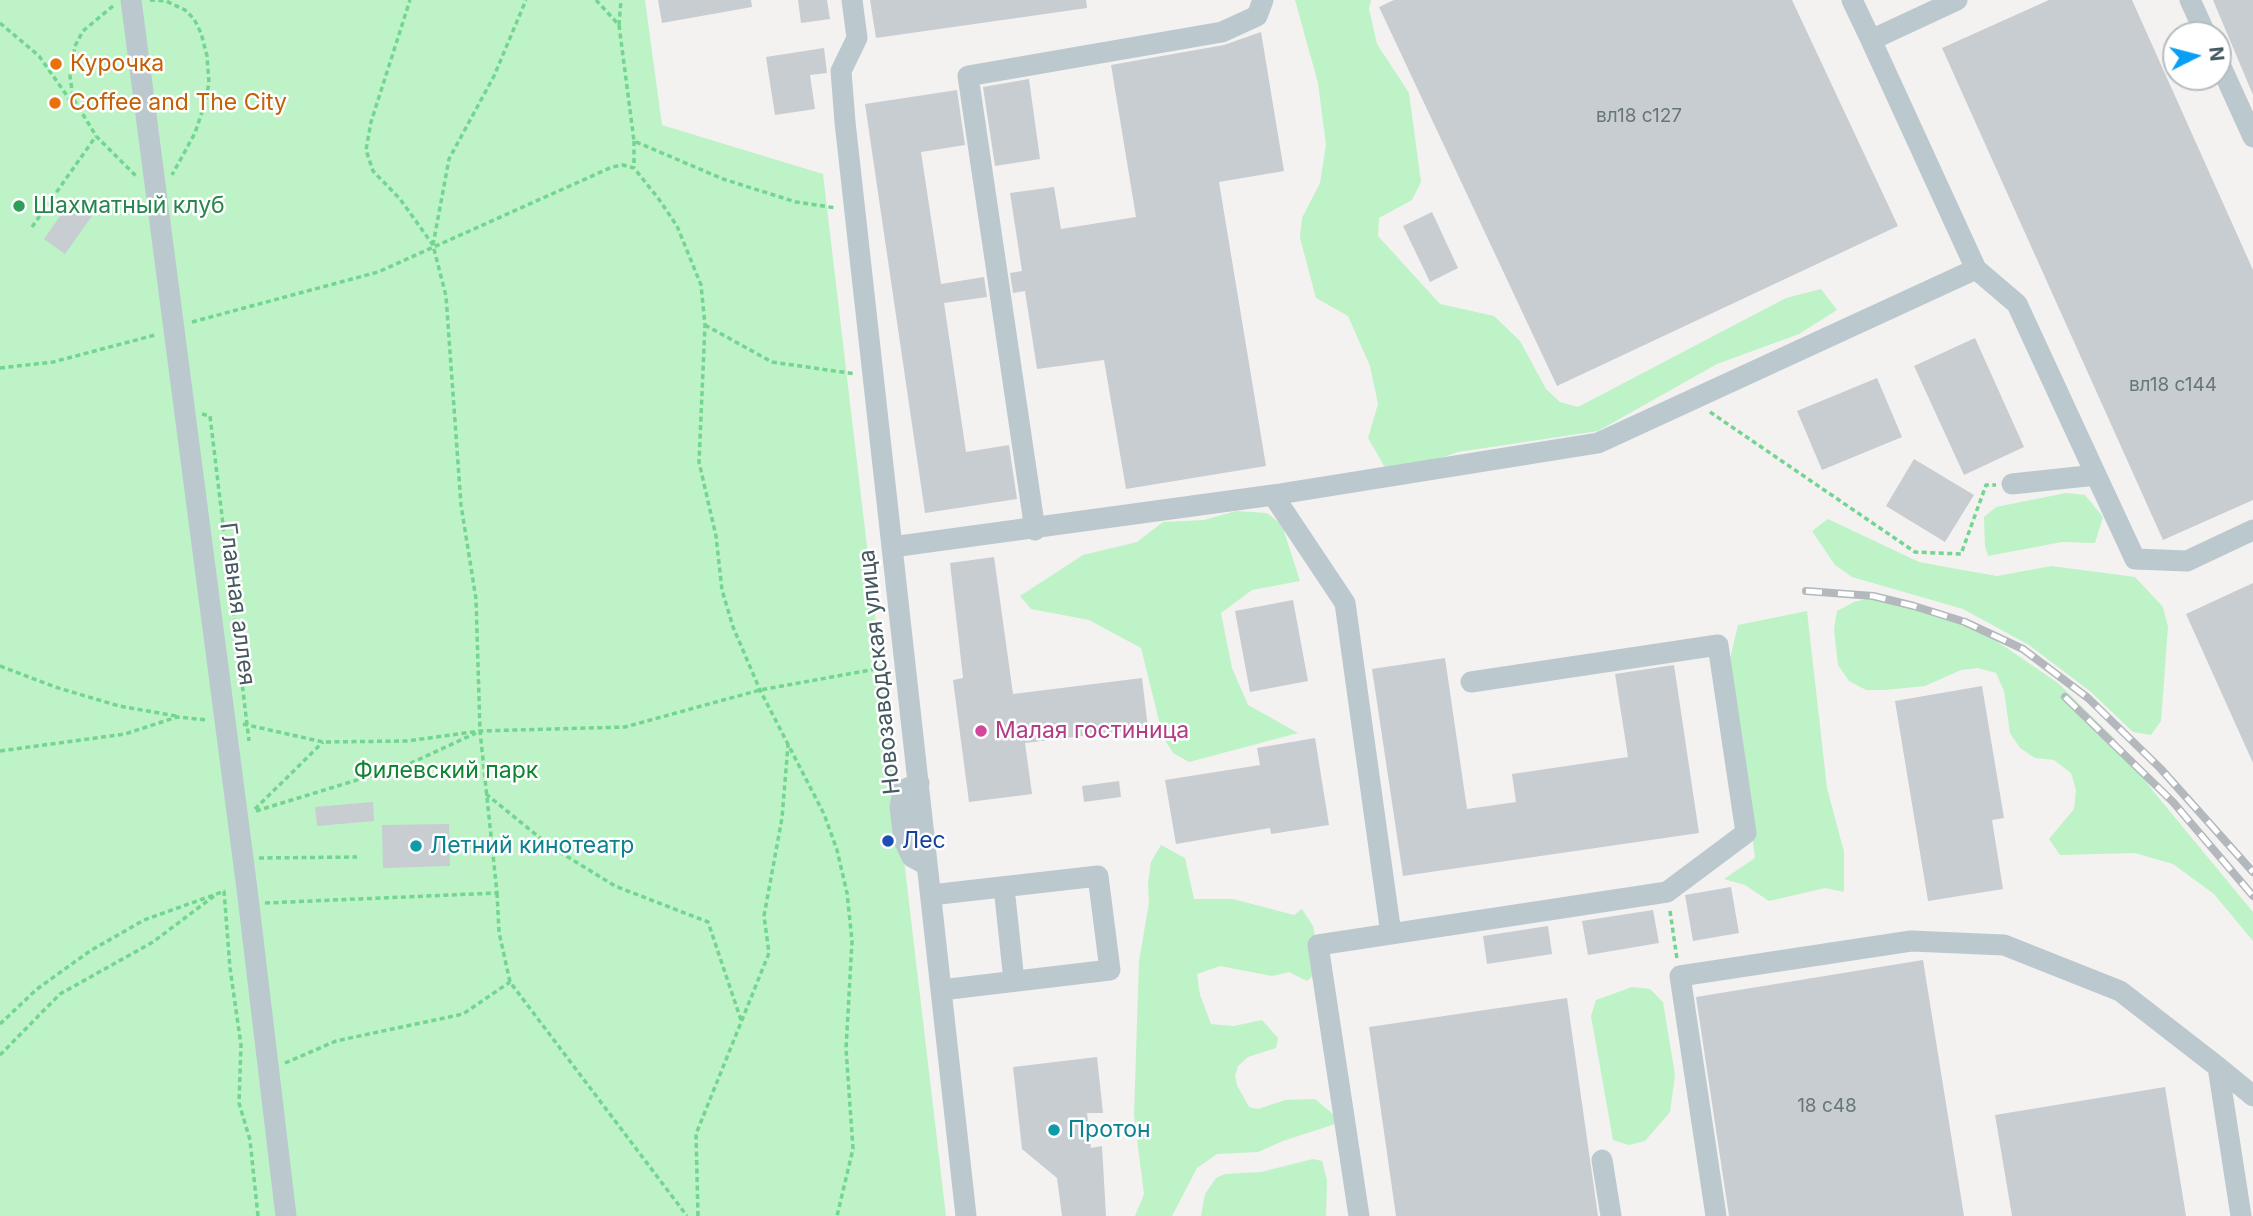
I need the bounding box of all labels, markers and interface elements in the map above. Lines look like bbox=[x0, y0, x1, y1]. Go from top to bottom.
north arrow bbox=[2162, 21, 2232, 91]
text: N bbox=[2204, 46, 2229, 62]
place label: Курочка bbox=[70, 50, 164, 78]
marker: Курочка bbox=[48, 56, 64, 72]
place label: Coffee and The City bbox=[69, 89, 287, 117]
marker: Coffee and The City bbox=[47, 95, 63, 111]
house number: вл18 с127 bbox=[1596, 105, 1682, 127]
place label: Шахматный клуб bbox=[33, 192, 225, 220]
marker: Шахматный клуб bbox=[11, 198, 27, 214]
house number: вл18 с144 bbox=[2129, 374, 2217, 396]
street label: Главная аллея bbox=[213, 521, 261, 687]
street label: Новозаводская улица bbox=[853, 548, 907, 796]
place label: Малая гостиница bbox=[995, 717, 1189, 745]
marker: Малая гостиница bbox=[973, 723, 989, 739]
park label: Филевский парк bbox=[354, 757, 538, 785]
place label: Лес bbox=[902, 827, 946, 855]
place label: Летний кинотеатр bbox=[430, 832, 634, 860]
marker: Лес bbox=[880, 833, 896, 849]
marker: Летний кинотеатр bbox=[408, 838, 424, 854]
house number: 18 с48 bbox=[1797, 1095, 1857, 1117]
place label: Протон bbox=[1068, 1116, 1151, 1144]
marker: Протон bbox=[1046, 1122, 1062, 1138]

